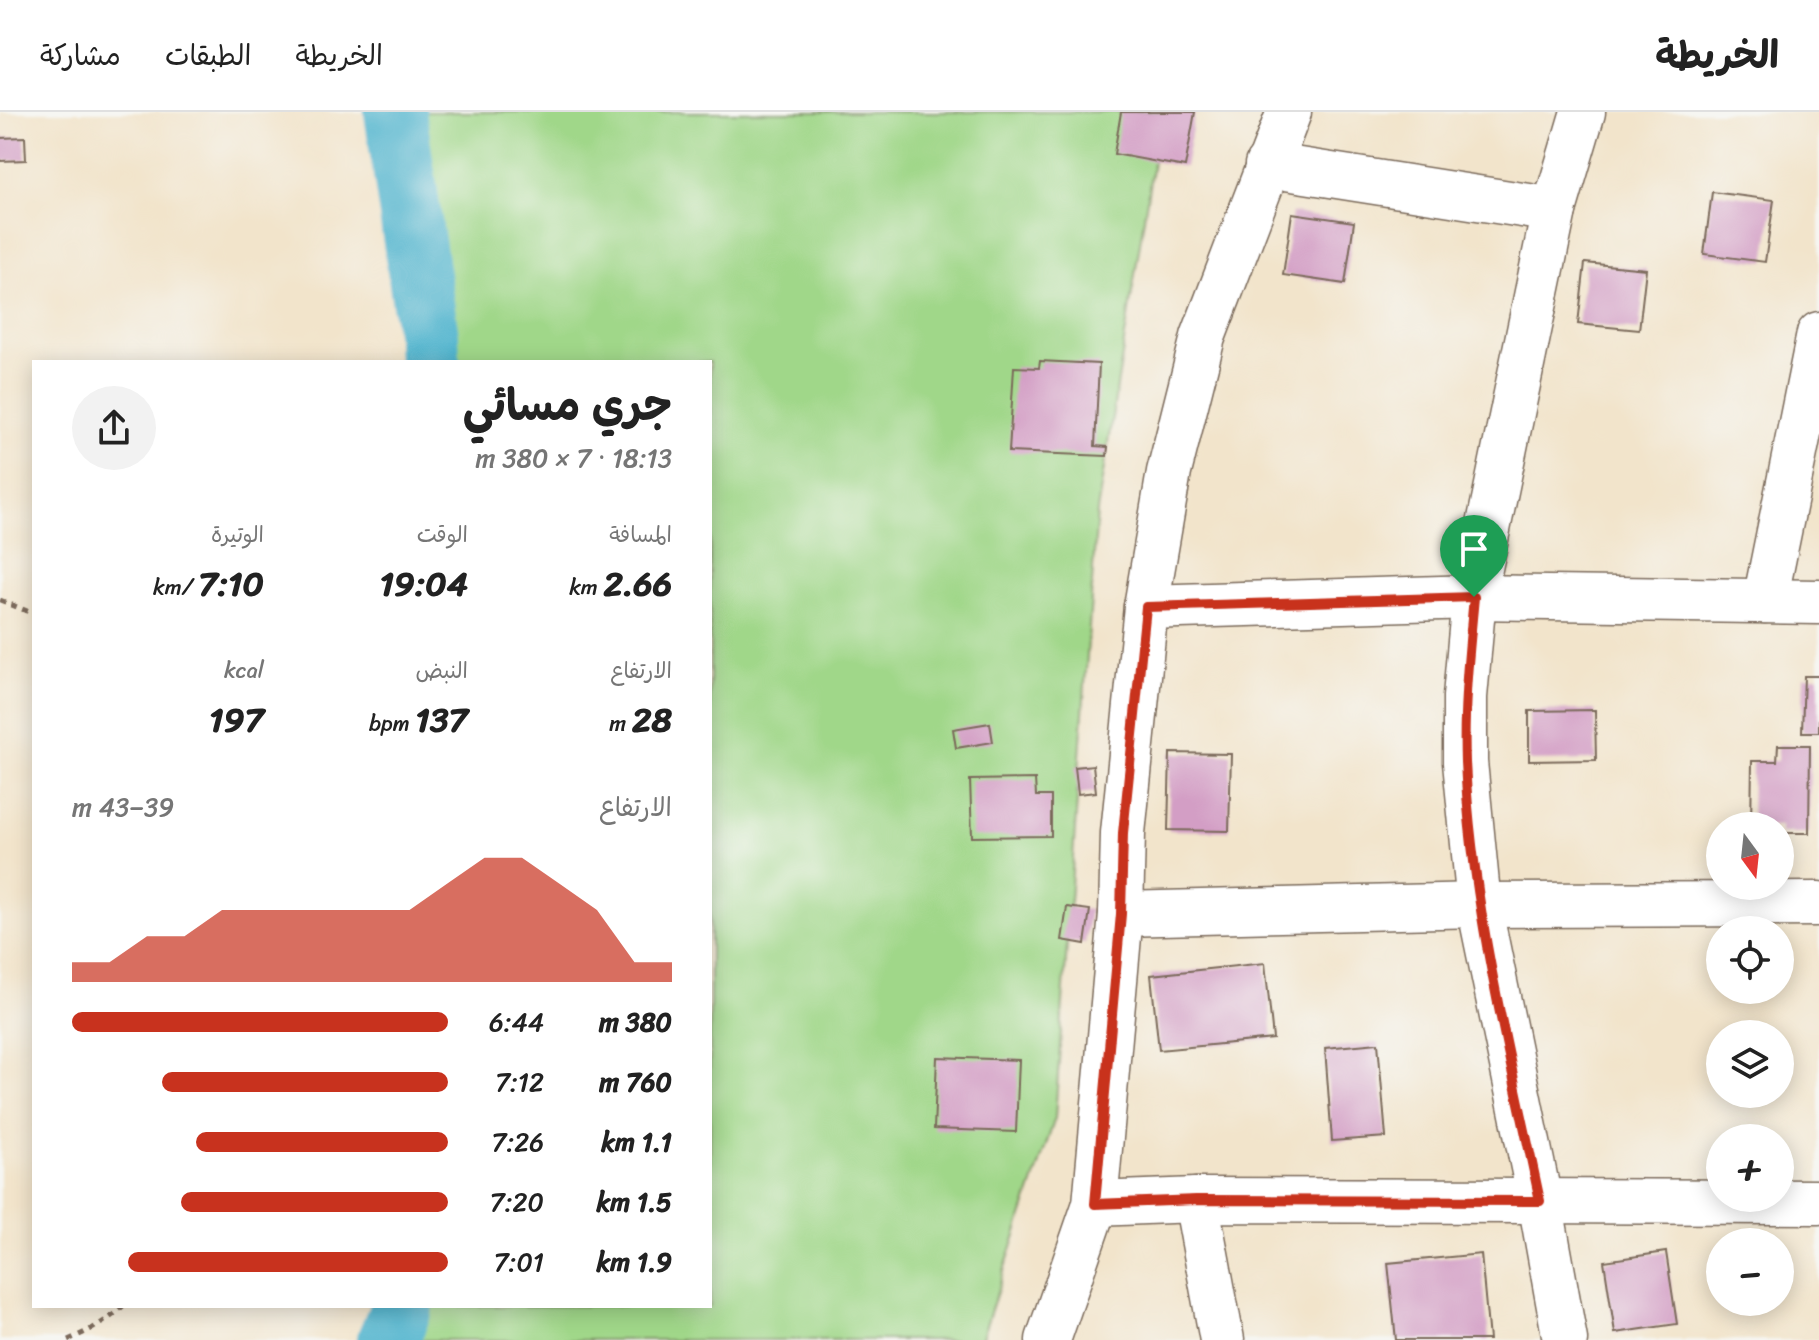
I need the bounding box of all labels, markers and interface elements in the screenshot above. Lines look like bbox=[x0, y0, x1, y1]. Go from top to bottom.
text: الخريطة bbox=[1655, 22, 1779, 89]
text: مشاركة bbox=[40, 31, 121, 80]
text: الطبقات bbox=[165, 31, 251, 80]
text: الخريطة bbox=[295, 31, 383, 80]
text: جري مسائي bbox=[463, 366, 672, 444]
button: share bbox=[72, 386, 156, 470]
text: 18:13 · 7 × 380 m bbox=[475, 435, 672, 481]
text: الوتيرة bbox=[211, 515, 264, 554]
text: الوقت bbox=[417, 515, 468, 554]
text: المسافة bbox=[609, 515, 672, 554]
pin bbox=[1440, 515, 1508, 597]
icon: arrive bbox=[1452, 527, 1496, 571]
text: 7:10 bbox=[198, 554, 264, 614]
text: 19:04 bbox=[380, 554, 468, 614]
text: 2.66 bbox=[603, 554, 672, 614]
text: /km bbox=[153, 568, 198, 607]
text: km bbox=[569, 568, 603, 607]
text: kcal bbox=[224, 651, 264, 690]
text: النبض bbox=[415, 651, 468, 690]
text: الارتفاع bbox=[610, 651, 672, 690]
text: 197 bbox=[209, 690, 264, 750]
text: 137 bbox=[415, 690, 468, 750]
text: 28 bbox=[632, 690, 672, 750]
text: bpm bbox=[369, 704, 415, 743]
text: m bbox=[609, 704, 632, 743]
text: 39–43 m bbox=[72, 784, 174, 830]
text: الارتفاع bbox=[599, 784, 672, 830]
north arrow bbox=[1706, 812, 1794, 900]
map controls bbox=[1706, 812, 1794, 1316]
button: locate bbox=[1706, 916, 1794, 1004]
text: 6:44 bbox=[489, 999, 544, 1045]
text: 380 m bbox=[599, 999, 672, 1045]
button: layers bbox=[1706, 1020, 1794, 1108]
text: 7:12 bbox=[495, 1059, 544, 1105]
text: 760 m bbox=[599, 1059, 672, 1105]
text: 7:26 bbox=[492, 1119, 544, 1165]
text: 1.1 km bbox=[601, 1119, 672, 1165]
button: + bbox=[1706, 1124, 1794, 1212]
text: 7:20 bbox=[490, 1179, 544, 1225]
text: 1.5 km bbox=[597, 1179, 672, 1225]
button: − bbox=[1706, 1228, 1794, 1316]
text: 7:01 bbox=[494, 1239, 544, 1285]
text: 1.9 km bbox=[596, 1239, 672, 1285]

